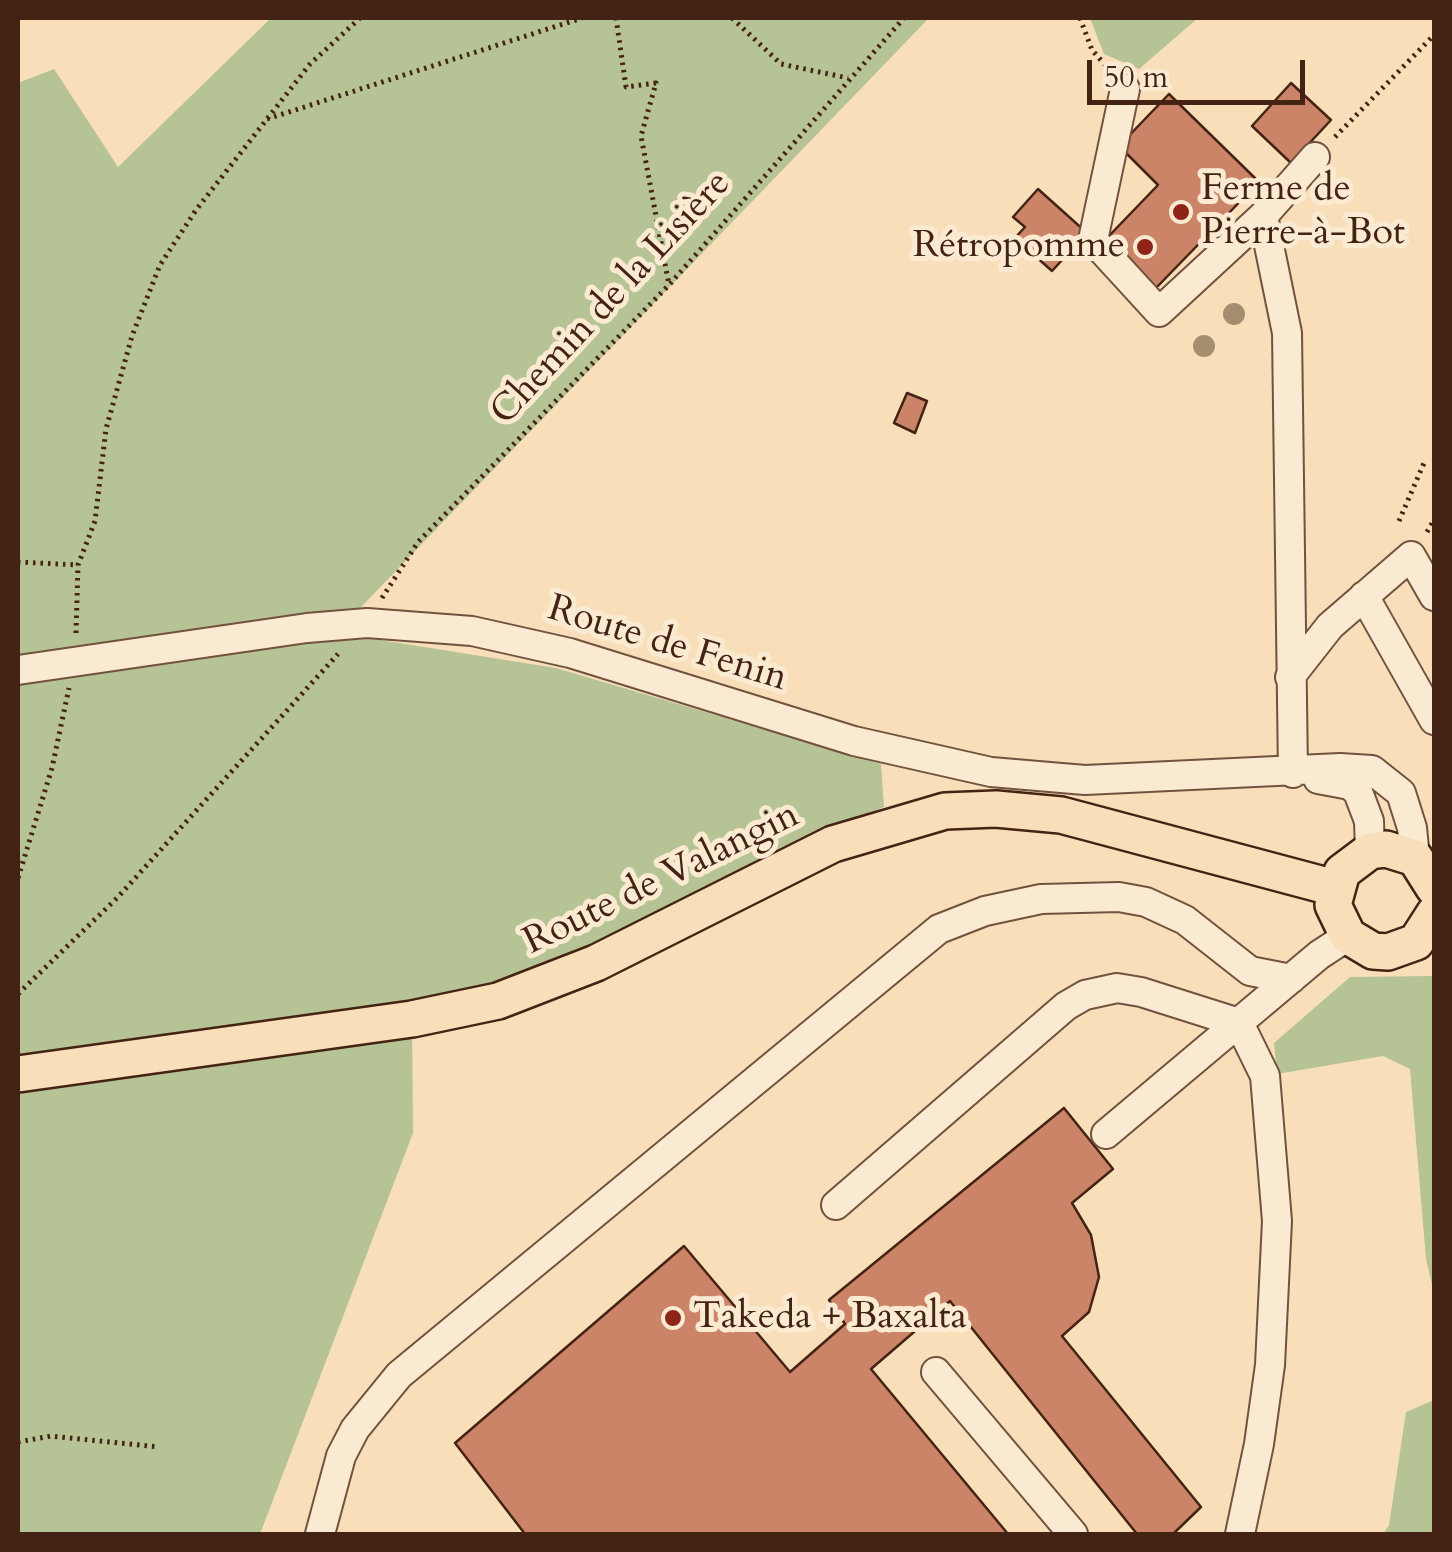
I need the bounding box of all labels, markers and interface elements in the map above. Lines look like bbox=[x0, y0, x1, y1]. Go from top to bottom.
scale bar bbox=[1092, 40, 1310, 102]
text: 50 m bbox=[1104, 57, 1168, 98]
street label: Chemin de la Lisière bbox=[482, 162, 742, 436]
place label: Ferme de Pierre-à-Bot bbox=[1201, 167, 1405, 256]
marker: Ferme de Pierre-à-Bot bbox=[1170, 201, 1192, 223]
place label: Rétropomme bbox=[913, 224, 1125, 270]
marker: Rétropomme bbox=[1134, 236, 1156, 258]
street label: Route de Fenin bbox=[542, 587, 792, 703]
street label: Route de Valangin bbox=[517, 794, 807, 966]
place label: Takeda + Baxalta bbox=[693, 1295, 967, 1341]
marker: Takeda + Baxalta bbox=[662, 1307, 684, 1329]

